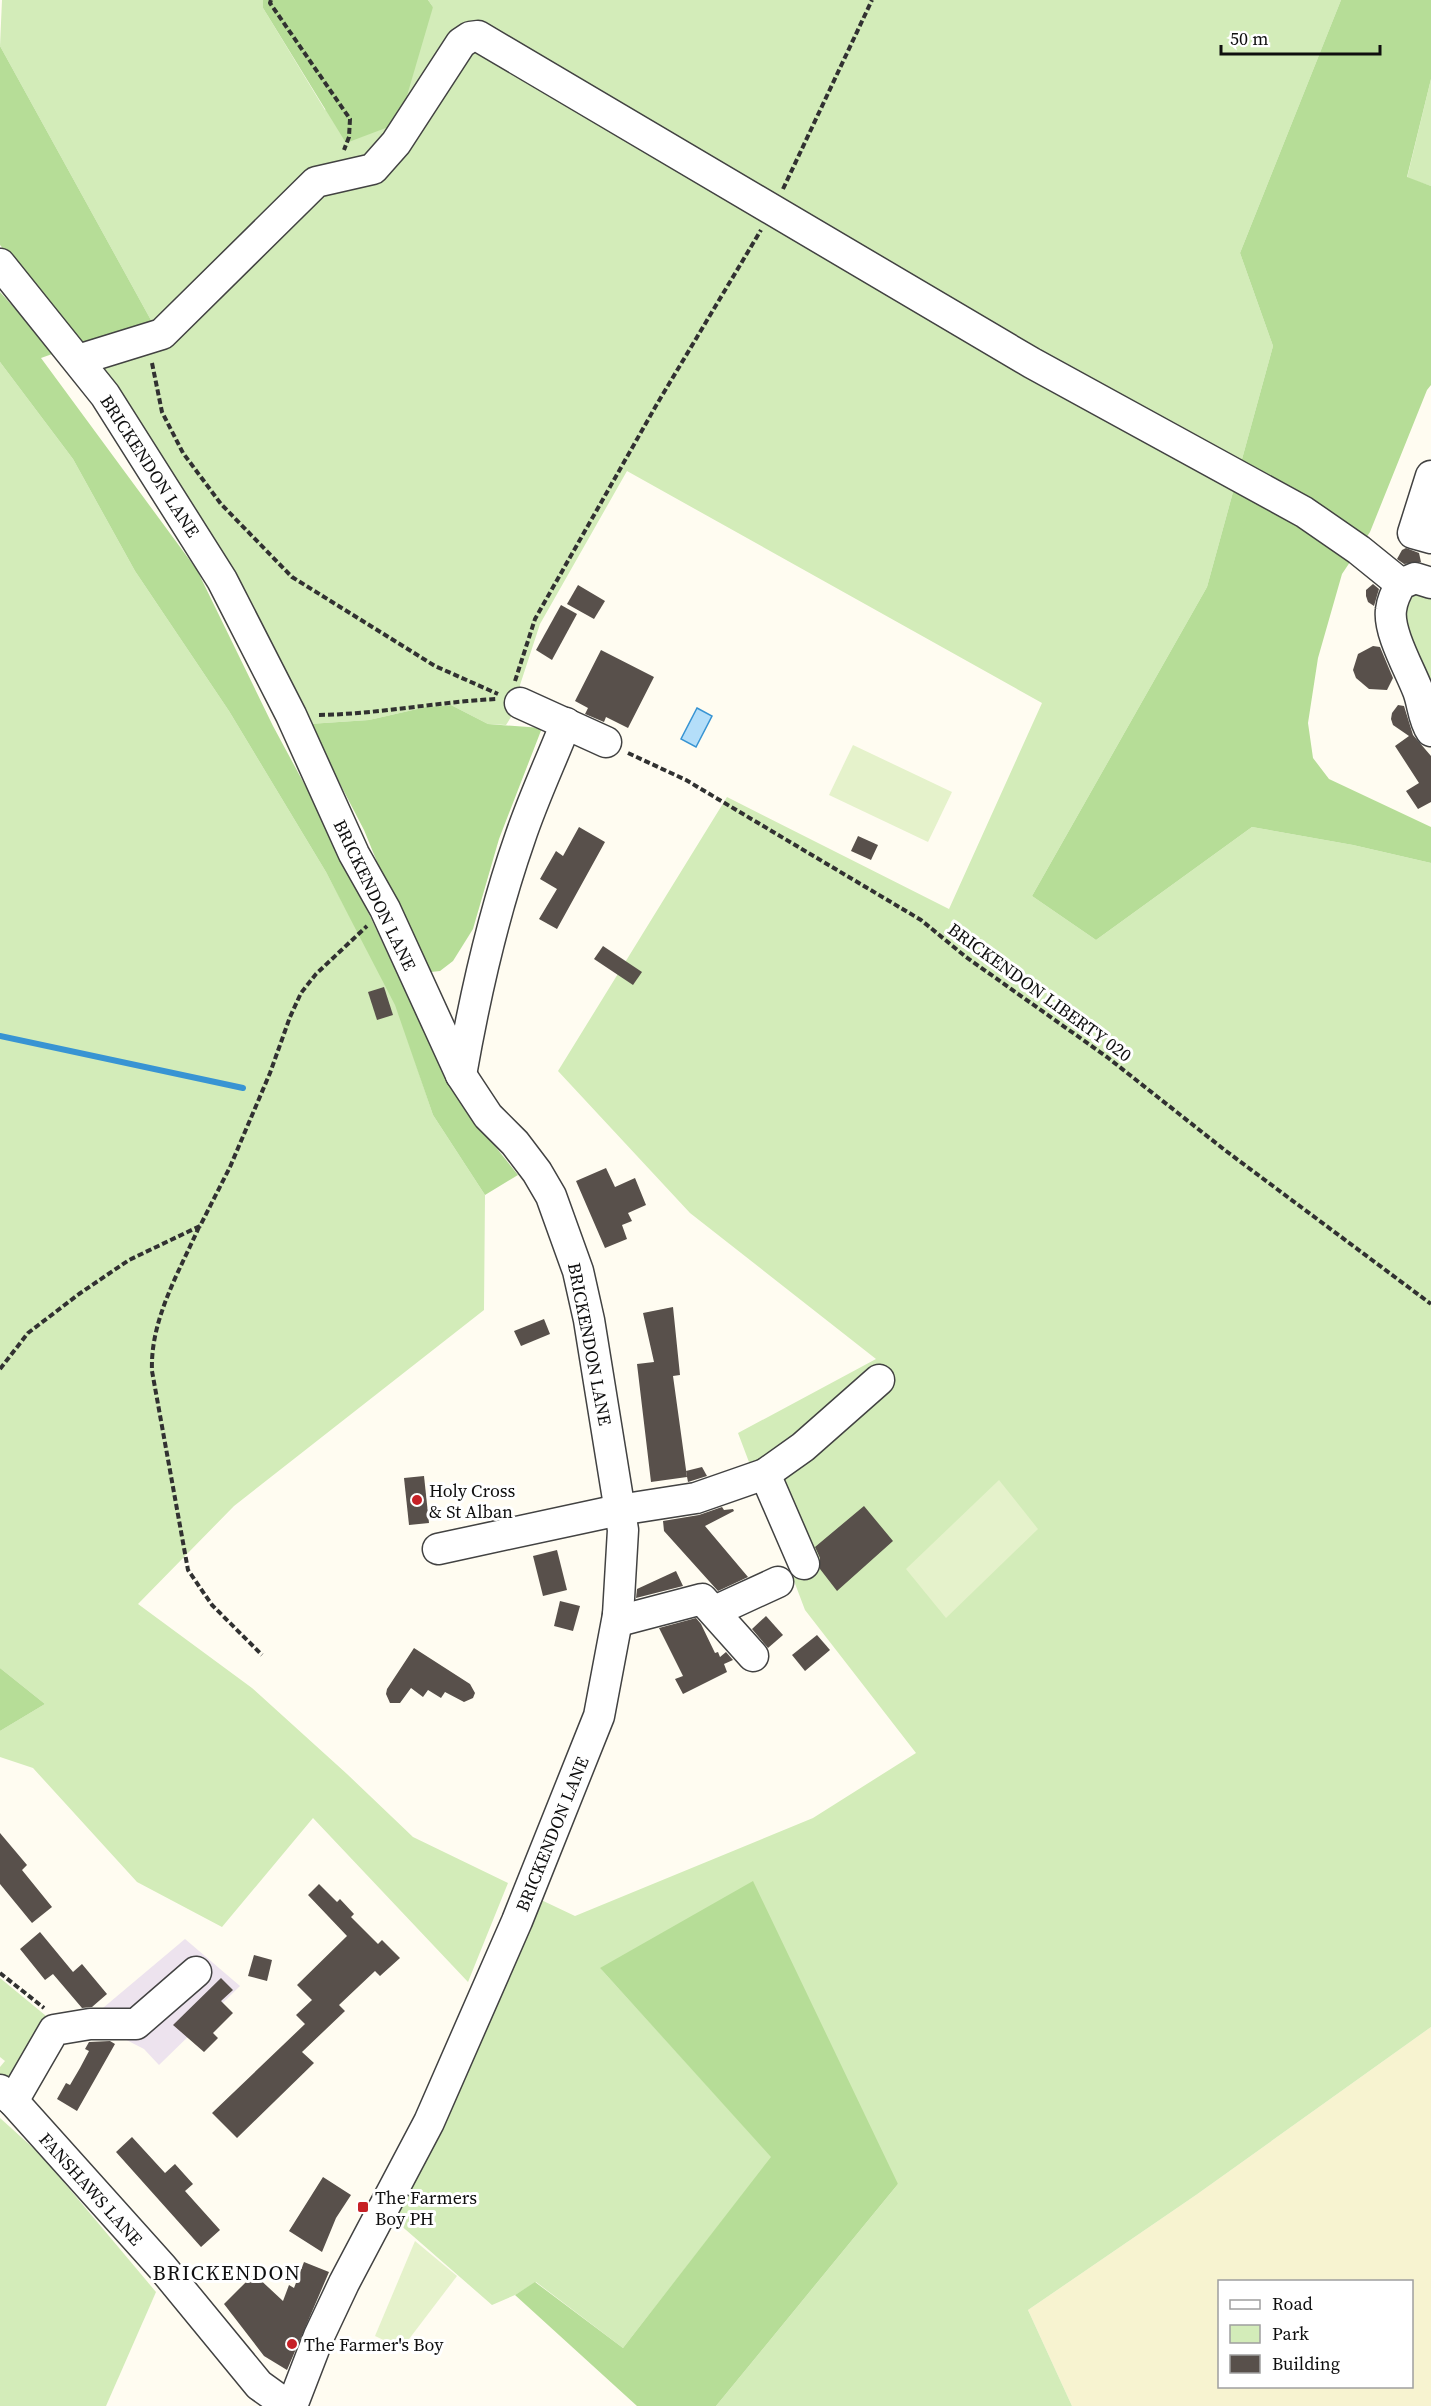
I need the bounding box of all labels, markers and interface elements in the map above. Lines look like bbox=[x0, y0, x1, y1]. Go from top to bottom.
scale bar bbox=[1221, 18, 1380, 56]
text: 50 m bbox=[1230, 26, 1268, 51]
street label: BRICKENDON LANE bbox=[95, 390, 206, 542]
street label: BRICKENDON LANE bbox=[328, 815, 423, 975]
street label: BRICKENDON LIBERTY 020 bbox=[943, 917, 1137, 1067]
street label: BRICKENDON LANE bbox=[562, 1260, 618, 1428]
place label: Holy Cross & St Alban bbox=[429, 1478, 516, 1524]
marker: Holy Cross & St Alban bbox=[410, 1493, 424, 1507]
street label: BRICKENDON LANE bbox=[509, 1753, 595, 1915]
street label: FANSHAWS LANE bbox=[33, 2127, 149, 2251]
place label: The Farmers Boy PH bbox=[375, 2185, 477, 2231]
marker: The Farmers Boy PH bbox=[356, 2200, 370, 2214]
district label: BRICKENDON bbox=[153, 2258, 301, 2287]
legend bbox=[1218, 2280, 1413, 2388]
text: Road bbox=[1272, 2291, 1313, 2316]
text: Park bbox=[1272, 2321, 1309, 2346]
place label: The Farmer's Boy bbox=[304, 2332, 444, 2357]
marker: The Farmer's Boy bbox=[285, 2337, 299, 2351]
text: Building bbox=[1272, 2351, 1340, 2376]

